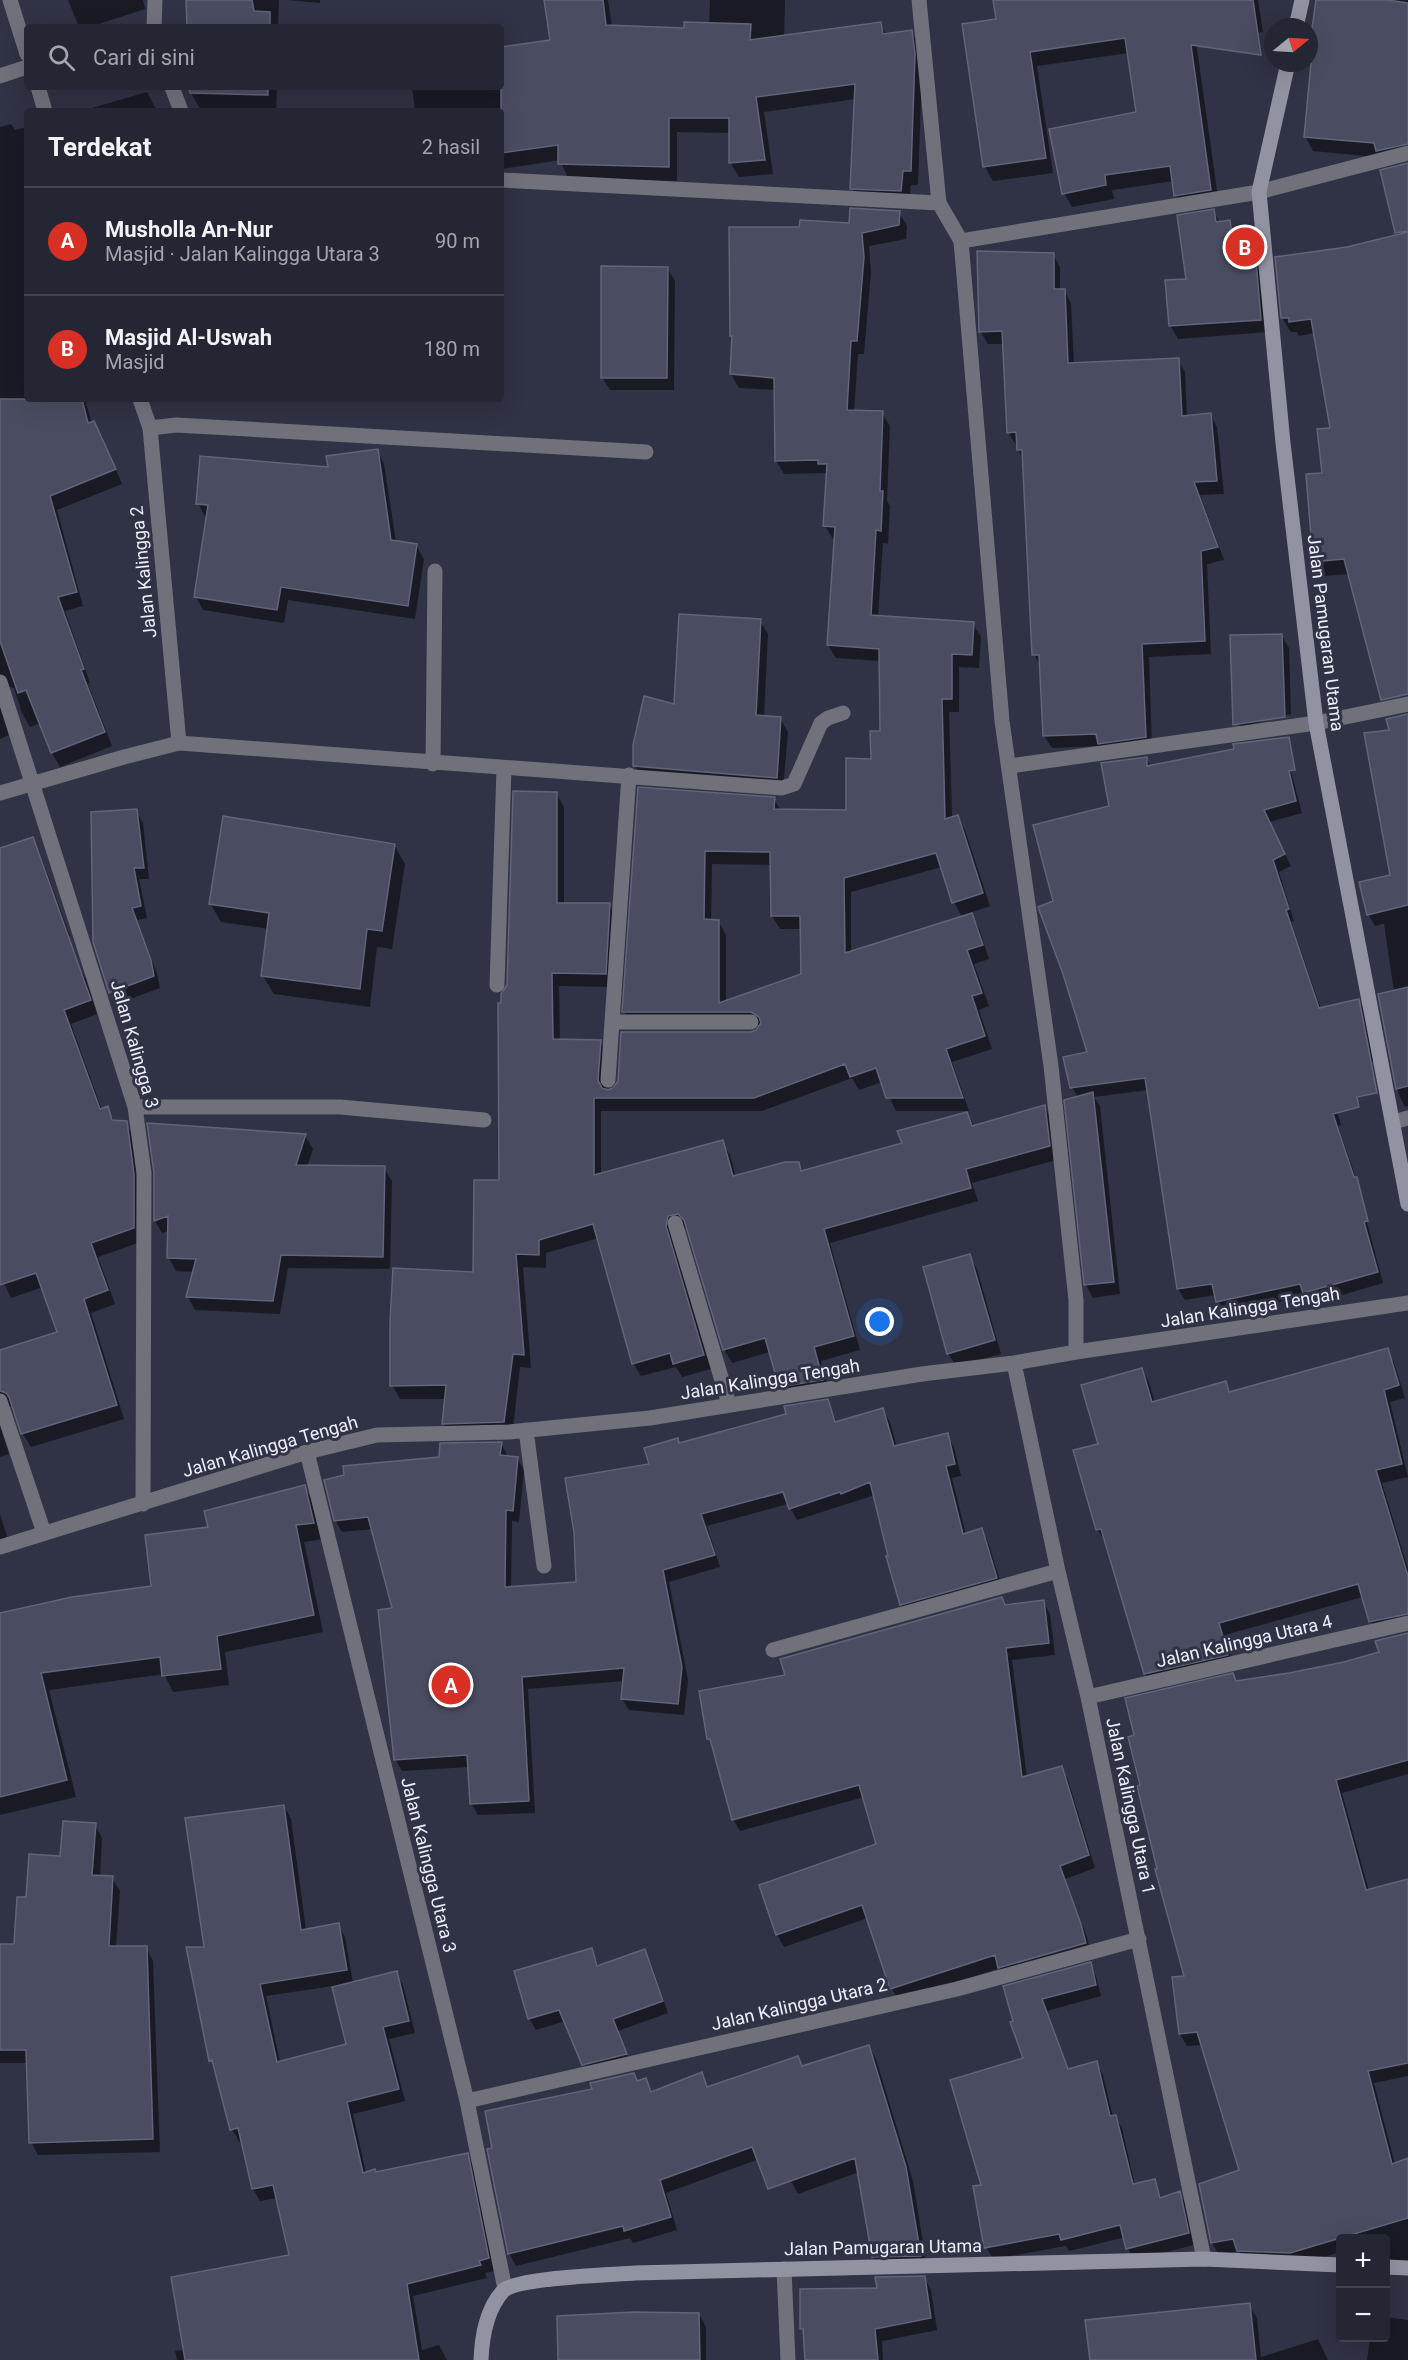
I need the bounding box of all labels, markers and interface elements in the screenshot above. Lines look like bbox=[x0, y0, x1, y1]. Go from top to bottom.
north arrow bbox=[1264, 18, 1318, 72]
search box bbox=[24, 24, 504, 90]
icon: search bbox=[45, 41, 78, 74]
text: Cari di sini bbox=[93, 45, 195, 70]
text: Terdekat bbox=[48, 132, 152, 162]
text: 2 hasil bbox=[422, 135, 480, 159]
text: Musholla An-Nur bbox=[105, 217, 273, 242]
pin: B bbox=[1226, 224, 1264, 270]
text: A bbox=[61, 229, 74, 253]
text: 90 m bbox=[435, 229, 480, 253]
text: Masjid · Jalan Kalingga Utara 3 bbox=[105, 242, 380, 266]
text: Masjid Al-Uswah bbox=[105, 325, 272, 350]
text: B bbox=[61, 337, 74, 361]
text: 180 m bbox=[424, 337, 480, 361]
text: Masjid bbox=[105, 350, 165, 374]
street label: Jalan Kalingga 2 bbox=[126, 505, 160, 639]
street label: Jalan Pamugaran Utama bbox=[1304, 534, 1348, 732]
street label: Jalan Kalingga 3 bbox=[107, 977, 163, 1111]
street label: Jalan Kalingga Tengah bbox=[1159, 1282, 1341, 1332]
your location bbox=[865, 1307, 894, 1336]
street label: Jalan Kalingga Tengah bbox=[679, 1354, 861, 1404]
street label: Jalan Kalingga Tengah bbox=[180, 1411, 360, 1481]
street label: Jalan Kalingga Utara 4 bbox=[1154, 1611, 1334, 1671]
pin: A bbox=[432, 1662, 470, 1708]
street label: Jalan Kalingga Utara 1 bbox=[1102, 1716, 1160, 1896]
street label: Jalan Kalingga Utara 3 bbox=[397, 1775, 461, 1955]
street label: Jalan Kalingga Utara 2 bbox=[709, 1974, 889, 2034]
map controls bbox=[1336, 2234, 1390, 2342]
button: + bbox=[1336, 2234, 1390, 2288]
street label: Jalan Pamugaran Utama bbox=[784, 2235, 982, 2259]
button: − bbox=[1336, 2288, 1390, 2342]

